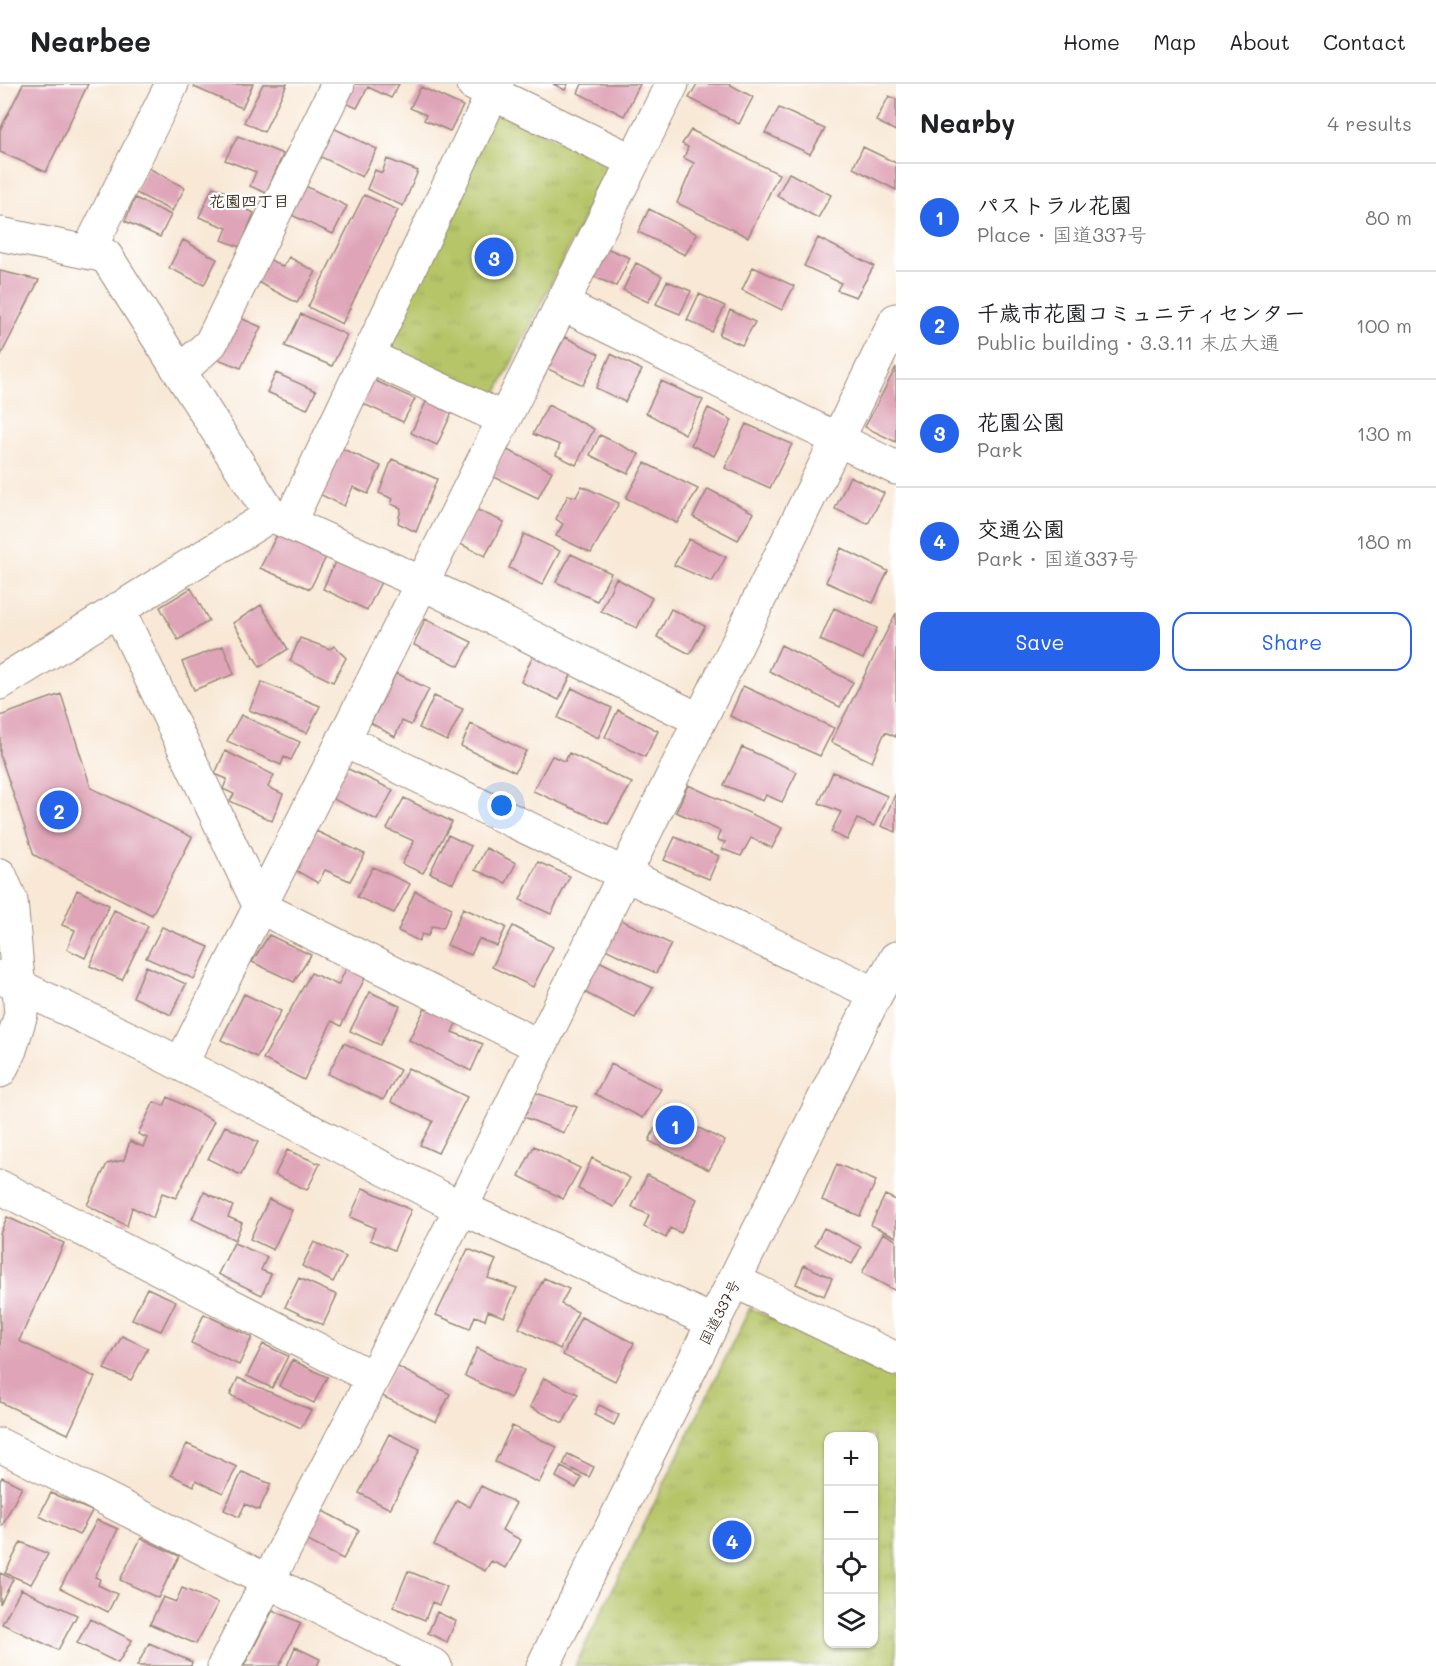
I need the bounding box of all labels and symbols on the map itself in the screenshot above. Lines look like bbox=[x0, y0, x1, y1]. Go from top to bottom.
district label: 花園四丁目 bbox=[209, 190, 289, 211]
pin: 3 bbox=[474, 234, 514, 279]
pin: 2 bbox=[40, 788, 78, 832]
your location bbox=[487, 791, 516, 820]
pin: 1 bbox=[656, 1102, 694, 1148]
street label: 国道337号 bbox=[694, 1276, 744, 1348]
pin: 4 bbox=[712, 1518, 752, 1562]

